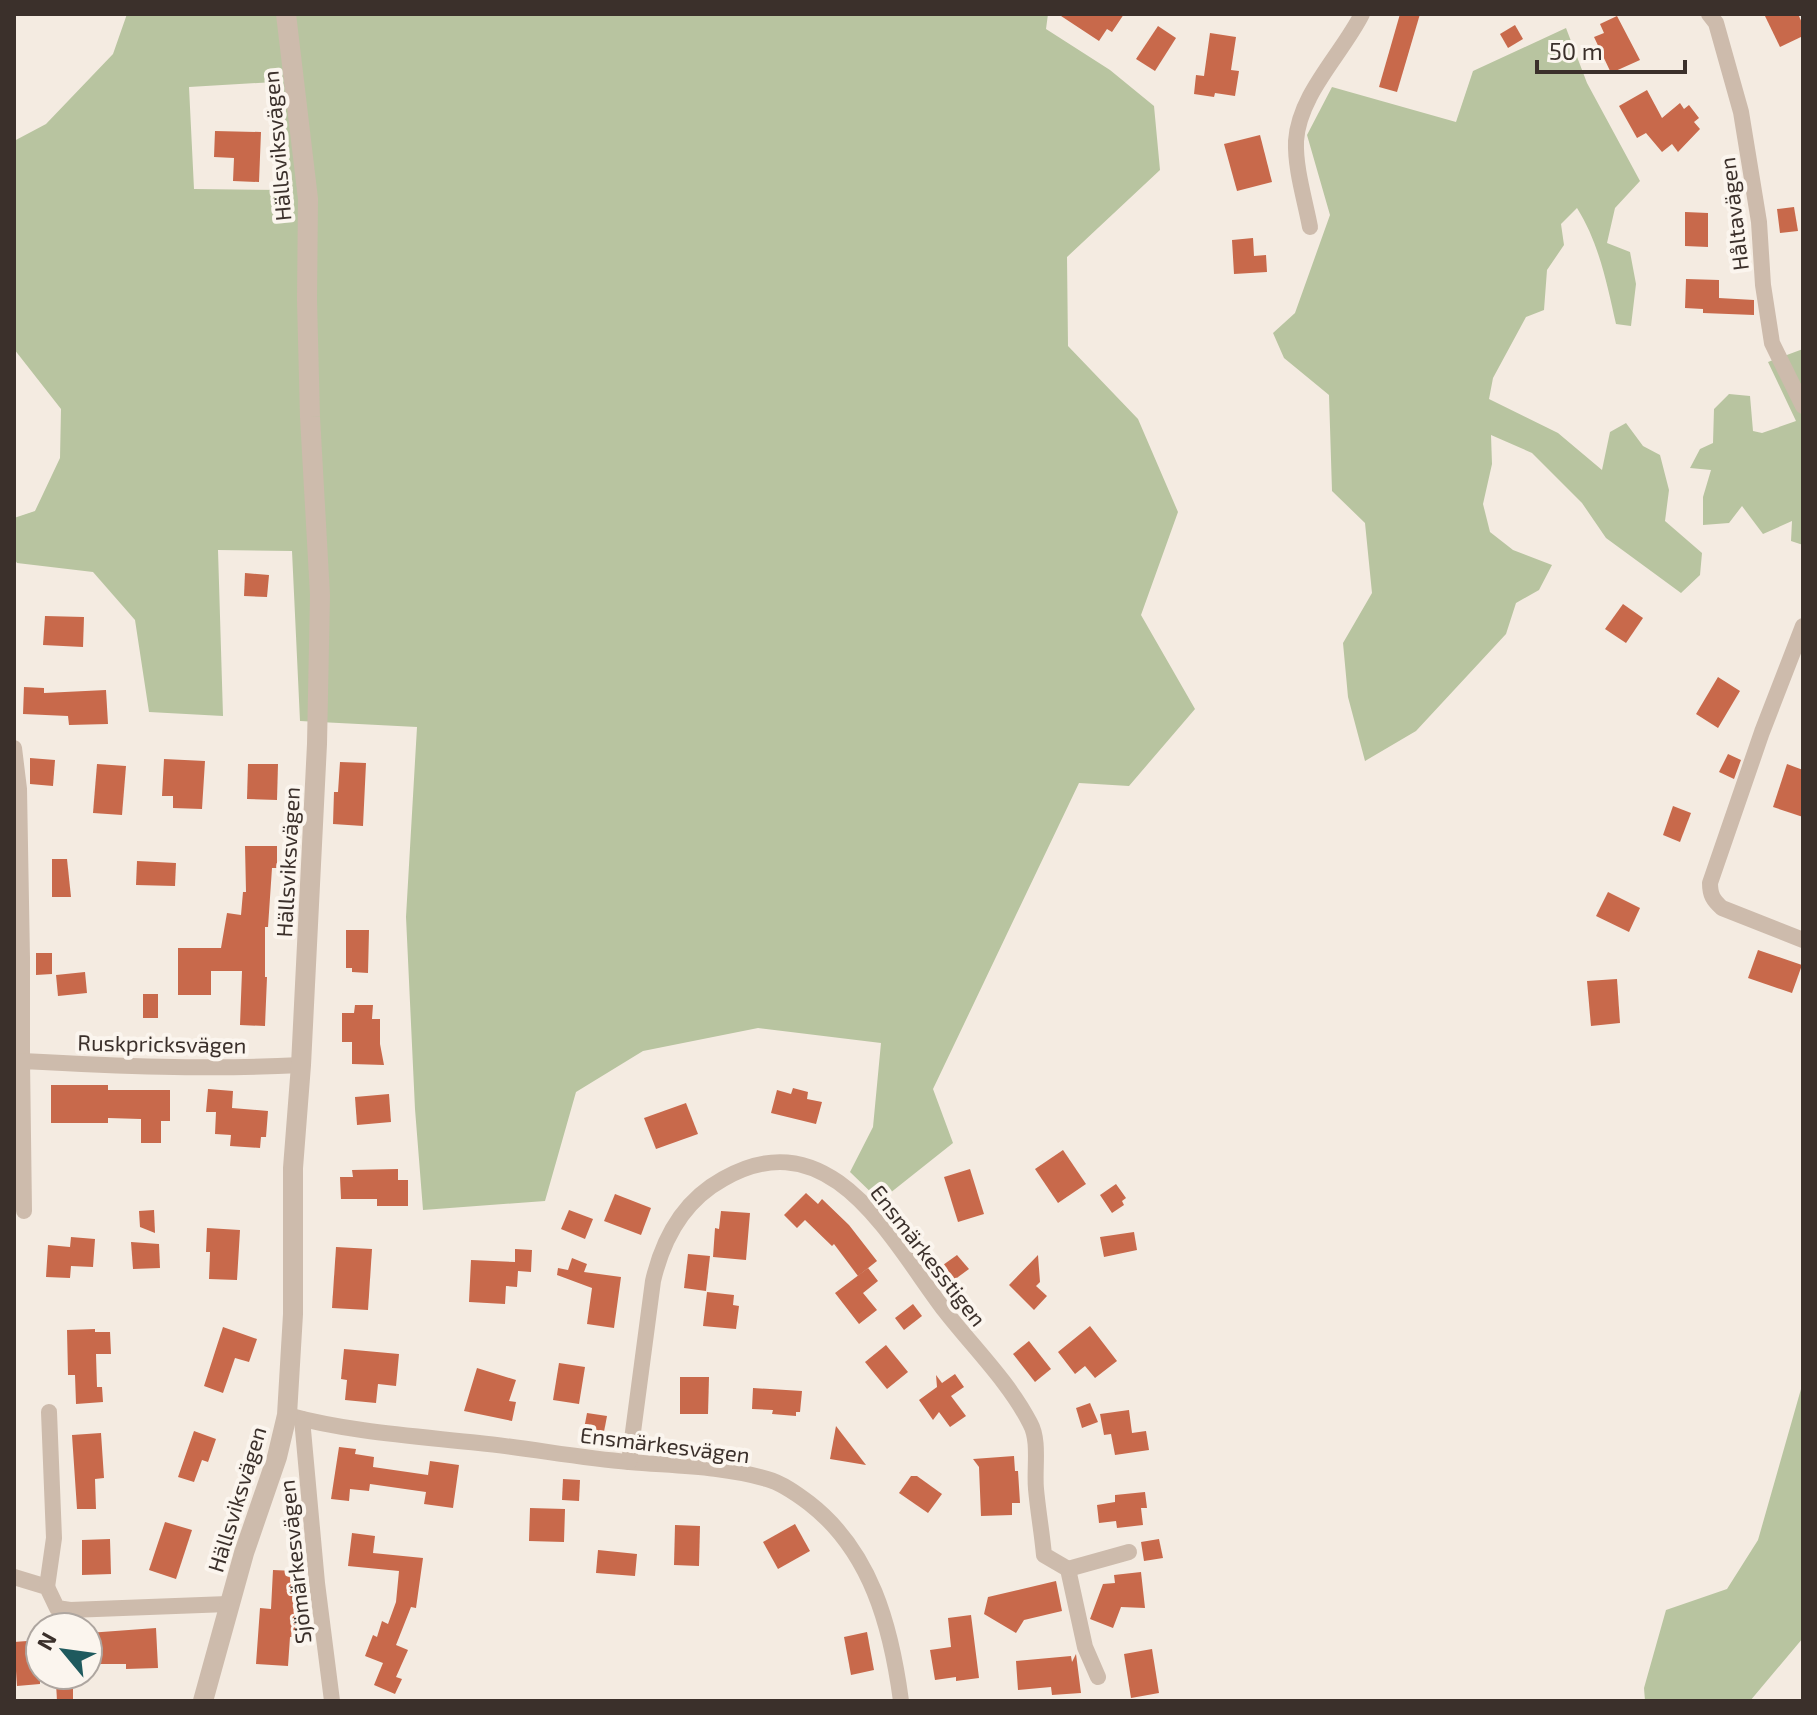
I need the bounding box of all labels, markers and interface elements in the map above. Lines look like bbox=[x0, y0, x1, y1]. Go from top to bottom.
scale bar bbox=[1537, 24, 1685, 74]
text: 50 m bbox=[1549, 36, 1603, 65]
street label: Hällsviksvägen bbox=[256, 70, 296, 222]
street label: Håltavägen bbox=[1713, 156, 1753, 272]
street label: Hällsviksvägen bbox=[270, 786, 304, 938]
street label: Ruskpricksvägen bbox=[77, 1029, 247, 1057]
street label: Ensmärkesstigen bbox=[866, 1179, 992, 1331]
street label: Ensmärkesvägen bbox=[579, 1421, 751, 1467]
street label: Hällsviksvägen bbox=[202, 1423, 270, 1575]
street label: Sjömärkesvägen bbox=[272, 1479, 317, 1645]
north arrow bbox=[24, 1611, 104, 1691]
text: N bbox=[30, 1628, 61, 1654]

